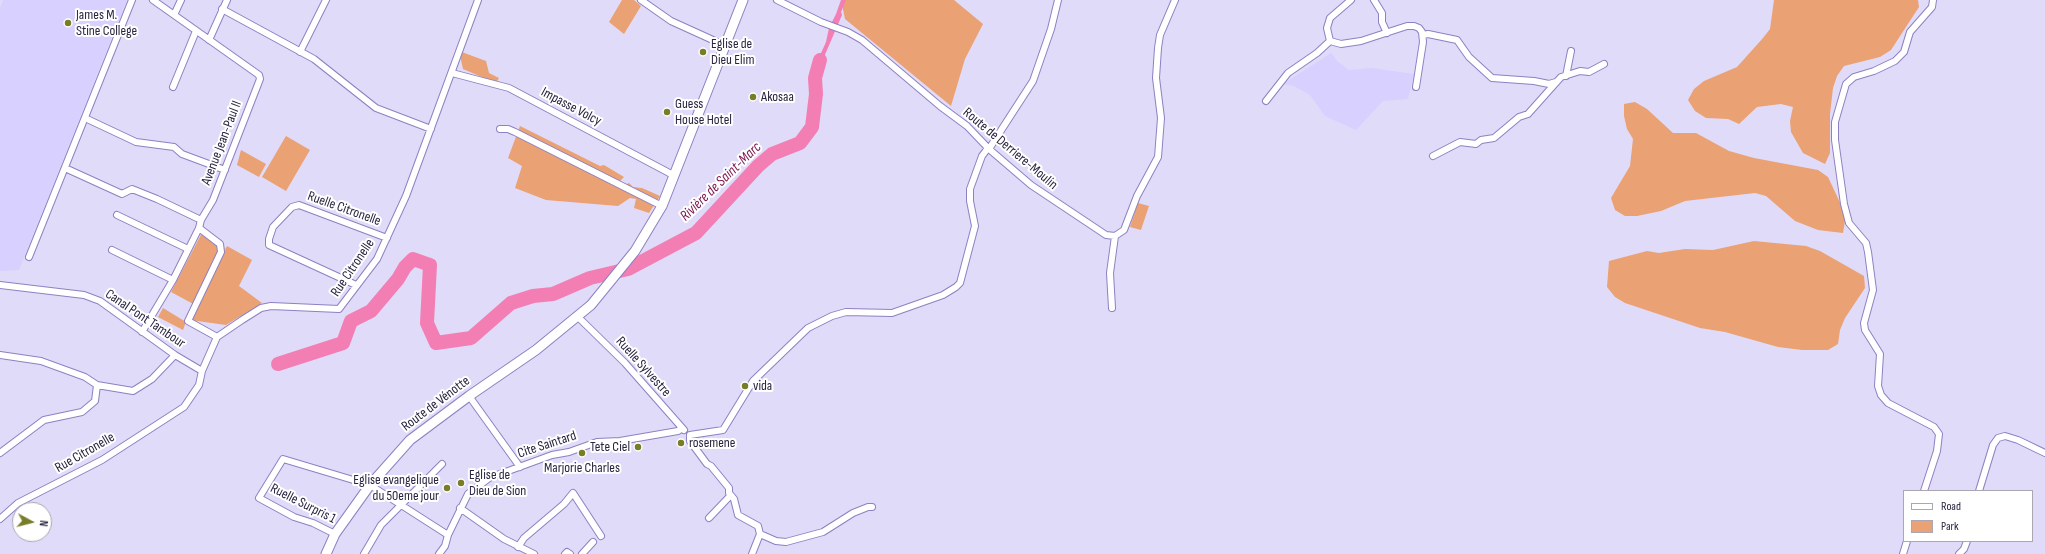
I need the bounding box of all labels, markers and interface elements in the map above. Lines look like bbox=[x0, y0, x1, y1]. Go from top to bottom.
place label: James M. Stine College bbox=[76, 7, 137, 40]
marker: James M. Stine College bbox=[63, 18, 73, 28]
place label: Eglise de Dieu Elim bbox=[711, 36, 754, 68]
marker: Eglise de Dieu Elim bbox=[698, 47, 708, 57]
street label: Impasse Volcy bbox=[538, 84, 604, 130]
place label: Akosaa bbox=[761, 89, 794, 105]
marker: Akosaa bbox=[748, 92, 758, 102]
place label: Guess House Hotel bbox=[675, 96, 732, 128]
street label: Avenue Jean-Paul II bbox=[198, 98, 246, 188]
street label: Route de Derriere-Moulin bbox=[959, 104, 1061, 194]
marker: Guess House Hotel bbox=[662, 107, 672, 117]
water label: Rivière de Saint-Marc bbox=[677, 139, 765, 225]
street label: Ruelle Citronelle bbox=[305, 188, 383, 230]
street label: Rue Citronelle bbox=[328, 236, 378, 300]
street label: Canal Pont Tambour bbox=[102, 286, 188, 352]
street label: Ruelle Sylvestre bbox=[612, 334, 674, 400]
street label: Route de Vénotte bbox=[399, 373, 473, 435]
place label: vida bbox=[753, 378, 772, 394]
marker: vida bbox=[740, 381, 750, 391]
street label: Cite Saintard bbox=[516, 428, 578, 462]
street label: Rue Citronelle bbox=[52, 429, 118, 477]
place label: rosemene bbox=[689, 435, 735, 451]
marker: rosemene bbox=[676, 438, 686, 448]
place label: Tete Ciel bbox=[590, 439, 630, 455]
marker: Tete Ciel bbox=[633, 442, 643, 452]
marker: Marjorie Charles bbox=[577, 448, 587, 458]
place label: Marjorie Charles bbox=[544, 460, 620, 476]
place label: Eglise de Dieu de Sion bbox=[469, 467, 526, 500]
place label: Eglise evangelique du 50eme jour bbox=[353, 472, 439, 504]
marker: Eglise de Dieu de Sion bbox=[456, 478, 466, 488]
street label: Ruelle Surpris 1 bbox=[267, 480, 339, 528]
marker: Eglise evangelique du 50eme jour bbox=[442, 483, 452, 493]
legend bbox=[1903, 490, 2033, 542]
text: Road bbox=[1941, 499, 1961, 514]
north arrow bbox=[12, 502, 52, 542]
text: Park bbox=[1941, 519, 1959, 534]
text: N bbox=[37, 520, 50, 527]

